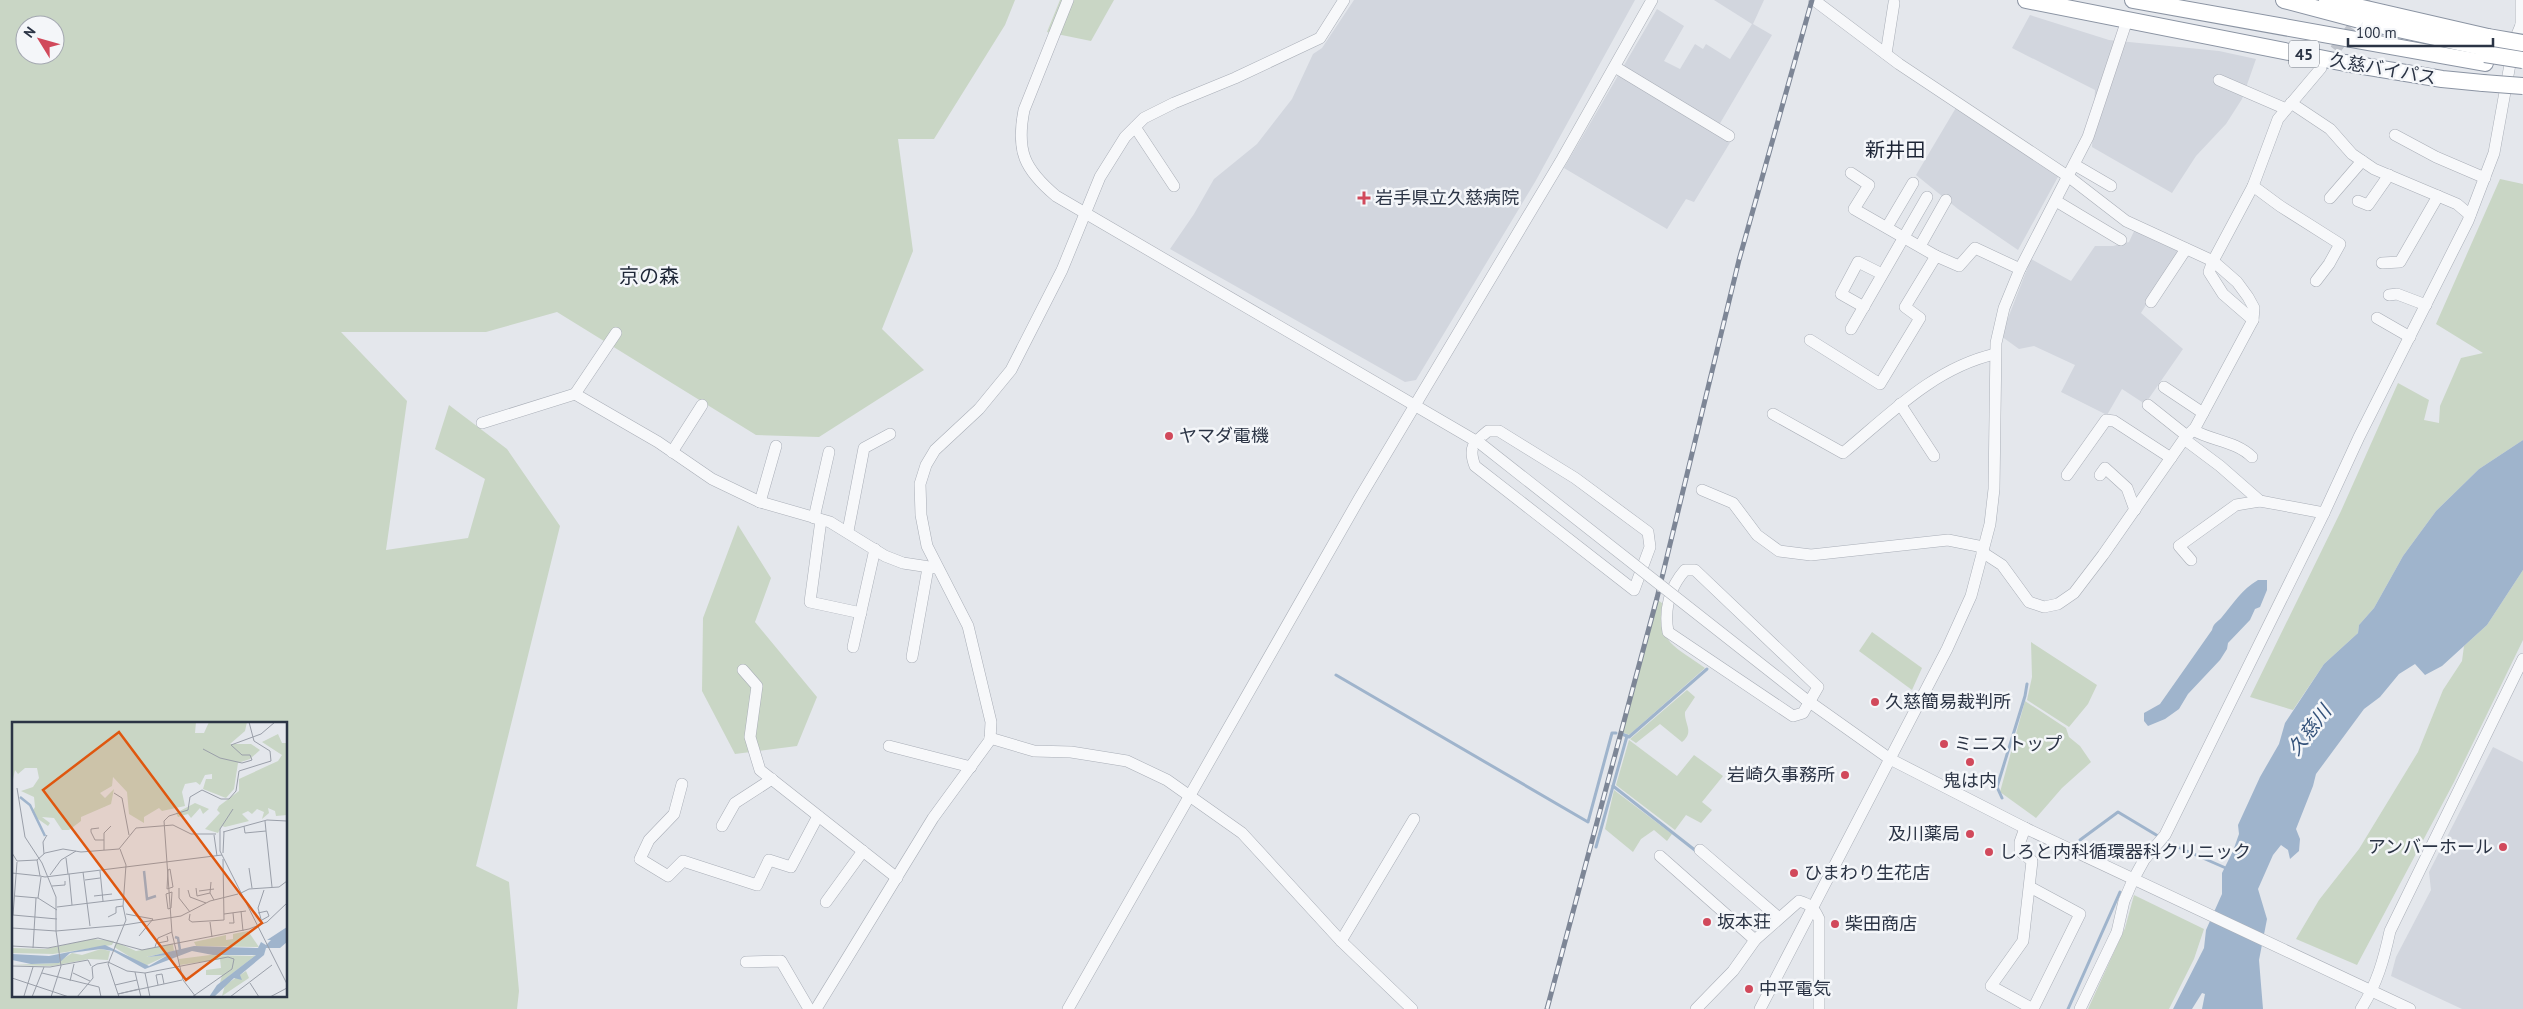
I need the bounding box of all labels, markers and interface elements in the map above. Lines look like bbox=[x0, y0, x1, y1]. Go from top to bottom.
north arrow bbox=[15, 15, 65, 65]
scale bar bbox=[2348, 15, 2493, 47]
text: N bbox=[20, 23, 40, 41]
text: 100 m bbox=[2356, 23, 2397, 42]
road number: 45 bbox=[2289, 41, 2319, 68]
street label: 久慈バイパス bbox=[2328, 48, 2438, 89]
district label: 新井田 bbox=[1865, 137, 1925, 163]
place label: 岩手県立久慈病院 bbox=[1375, 186, 1519, 209]
marker: 岩手県立久慈病院 bbox=[1357, 191, 1371, 205]
district label: 京の森 bbox=[619, 263, 679, 289]
place label: ヤマダ電機 bbox=[1179, 424, 1269, 447]
marker: ヤマダ電機 bbox=[1163, 430, 1175, 442]
place label: 久慈簡易裁判所 bbox=[1885, 690, 2011, 713]
marker: 久慈簡易裁判所 bbox=[1869, 696, 1881, 708]
water label: 久慈川 bbox=[2282, 699, 2337, 760]
inset map bbox=[12, 722, 288, 996]
place label: ミニストップ bbox=[1954, 732, 2062, 755]
marker: ミニストップ bbox=[1938, 738, 1950, 750]
marker: 鬼は内 bbox=[1964, 756, 1976, 768]
place label: 岩崎久事務所 bbox=[1727, 763, 1835, 786]
marker: 岩崎久事務所 bbox=[1839, 769, 1851, 781]
place label: 鬼は内 bbox=[1943, 769, 1997, 792]
place label: 及川薬局 bbox=[1888, 822, 1960, 845]
marker: 及川薬局 bbox=[1964, 828, 1976, 840]
place label: アンバーホール bbox=[2368, 835, 2493, 858]
place label: しろと内科循環器科クリニック bbox=[1999, 840, 2251, 863]
marker: アンバーホール bbox=[2497, 841, 2509, 853]
marker: しろと内科循環器科クリニック bbox=[1983, 846, 1995, 858]
place label: ひまわり生花店 bbox=[1804, 861, 1930, 884]
marker: ひまわり生花店 bbox=[1788, 867, 1800, 879]
place label: 坂本荘 bbox=[1717, 910, 1771, 933]
place label: 柴田商店 bbox=[1845, 912, 1917, 935]
marker: 坂本荘 bbox=[1701, 916, 1713, 928]
marker: 柴田商店 bbox=[1829, 918, 1841, 930]
place label: 中平電気 bbox=[1759, 977, 1831, 1000]
marker: 中平電気 bbox=[1743, 983, 1755, 995]

